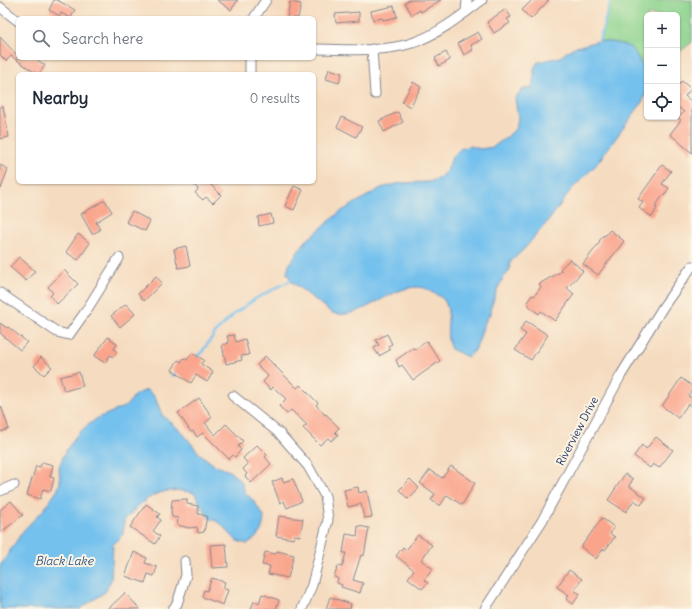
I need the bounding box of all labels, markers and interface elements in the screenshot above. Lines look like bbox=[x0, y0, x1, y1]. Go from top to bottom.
map controls bbox=[644, 12, 680, 120]
button: + bbox=[644, 12, 680, 48]
search box bbox=[16, 16, 316, 60]
icon: search bbox=[30, 27, 52, 49]
text: Search here bbox=[62, 29, 143, 48]
button: − bbox=[644, 48, 680, 84]
button: locate bbox=[644, 84, 680, 120]
text: Nearby bbox=[32, 87, 88, 109]
text: 0 results bbox=[250, 90, 300, 107]
street label: Riverview Drive bbox=[553, 394, 601, 468]
water label: Black Lake bbox=[35, 553, 95, 568]

